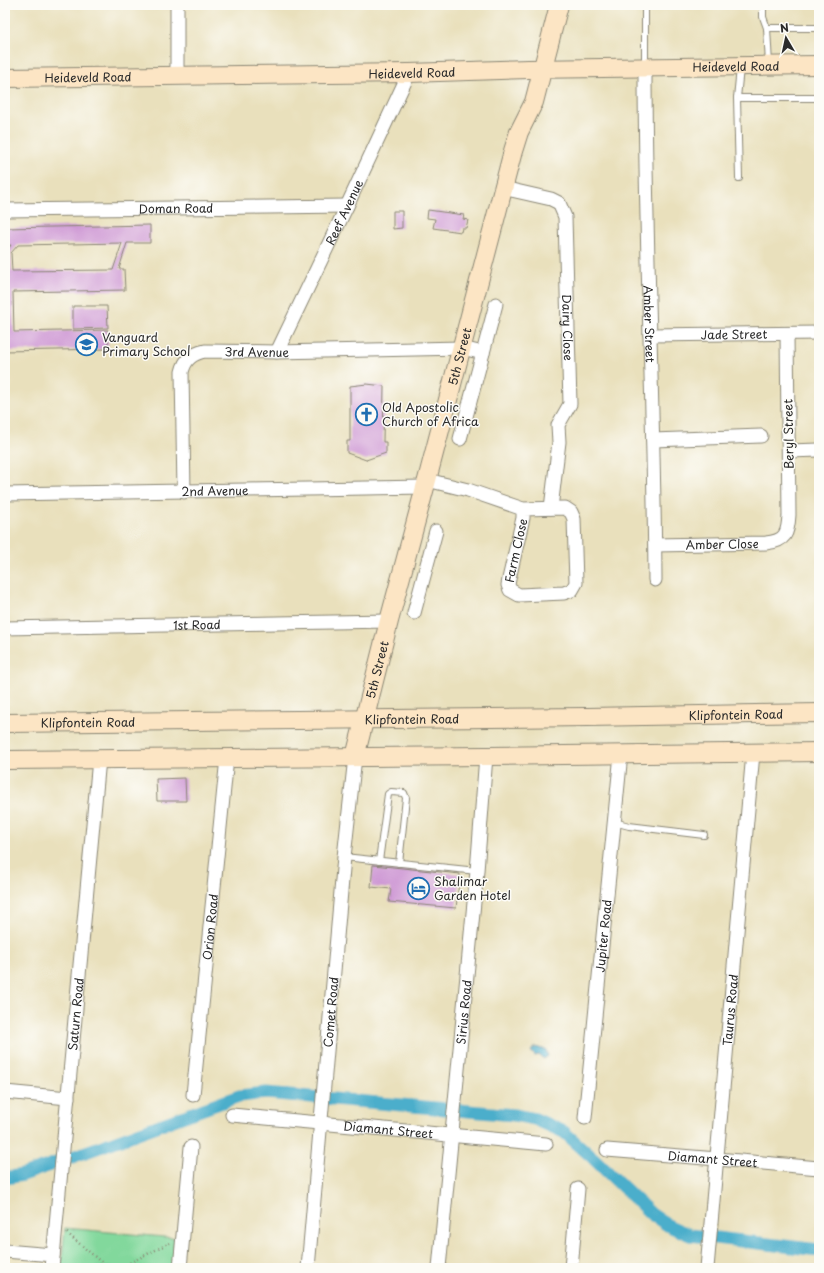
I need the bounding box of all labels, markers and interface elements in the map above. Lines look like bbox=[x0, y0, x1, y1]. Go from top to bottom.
north arrow bbox=[766, 18, 806, 58]
text: N bbox=[779, 19, 790, 37]
street label: Heideveld Road bbox=[692, 57, 779, 76]
street label: Heideveld Road bbox=[368, 62, 456, 83]
street label: Heideveld Road bbox=[44, 67, 132, 87]
street label: Reef Avenue bbox=[321, 176, 367, 248]
street label: Doman Road bbox=[139, 199, 213, 217]
street label: Amber Street bbox=[640, 285, 660, 363]
street label: Dairy Close bbox=[558, 294, 578, 361]
street label: 5th Street bbox=[443, 325, 476, 387]
street label: Jade Street bbox=[701, 325, 767, 343]
place label: Vanguard Primary School bbox=[102, 328, 190, 360]
school or university icon: Vanguard Primary School bbox=[73, 331, 99, 357]
street label: 3rd Avenue bbox=[224, 342, 290, 361]
place label: Old Apostolic Church of Africa bbox=[382, 398, 479, 430]
street label: Beryl Street bbox=[778, 399, 798, 469]
church icon: Old Apostolic Church of Africa bbox=[354, 401, 380, 427]
street label: 2nd Avenue bbox=[181, 481, 249, 500]
street label: Farm Close bbox=[500, 517, 532, 584]
street label: Amber Close bbox=[685, 534, 759, 553]
street label: 1st Road bbox=[173, 615, 221, 634]
street label: 5th Street bbox=[361, 639, 393, 701]
street label: Klipfontein Road bbox=[689, 705, 783, 724]
street label: Klipfontein Road bbox=[365, 709, 459, 728]
street label: Klipfontein Road bbox=[41, 713, 135, 732]
place label: Shalimar Garden Hotel bbox=[434, 872, 511, 904]
hotel icon: Shalimar Garden Hotel bbox=[406, 875, 432, 901]
street label: Orion Road bbox=[198, 893, 222, 961]
street label: Jupiter Road bbox=[590, 899, 616, 973]
street label: Taurus Road bbox=[718, 973, 742, 1047]
street label: Comet Road bbox=[318, 976, 342, 1048]
street label: Saturn Road bbox=[63, 977, 88, 1051]
street label: Sirius Road bbox=[451, 979, 476, 1045]
street label: Diamant Street bbox=[343, 1116, 434, 1143]
street label: Diamant Street bbox=[667, 1146, 758, 1172]

